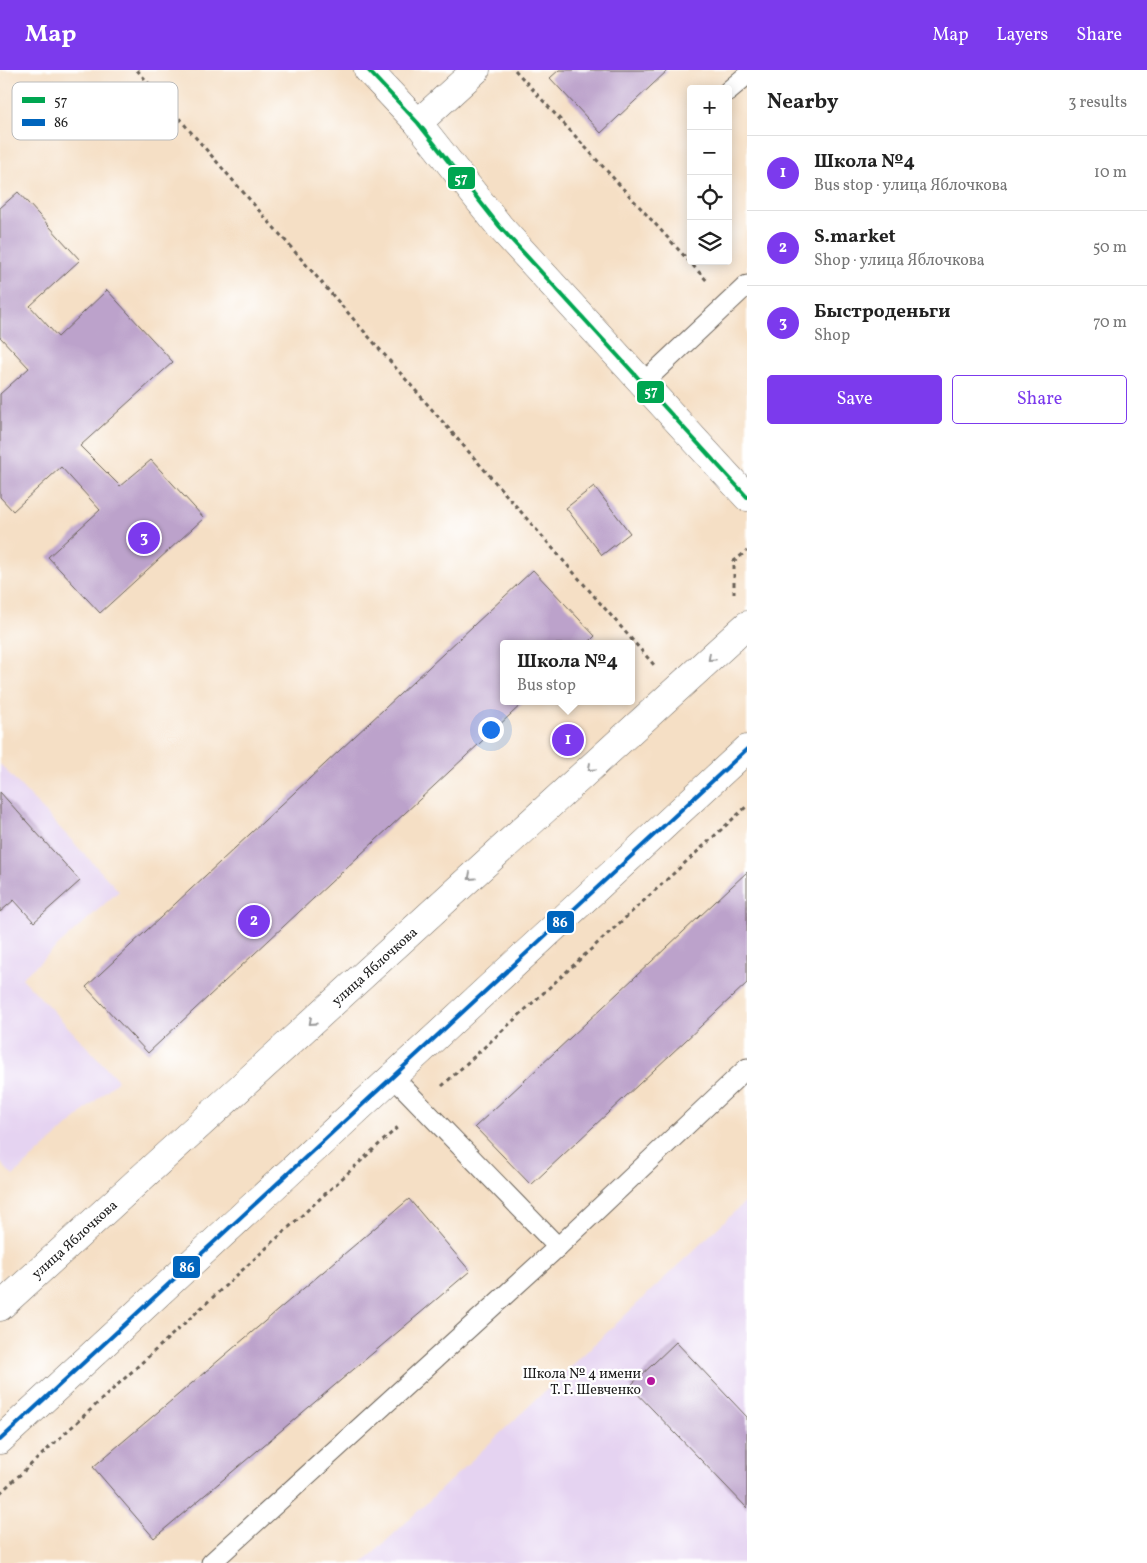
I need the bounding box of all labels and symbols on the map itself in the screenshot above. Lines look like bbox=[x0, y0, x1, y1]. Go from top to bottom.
legend bbox=[12, 82, 178, 140]
text: 57 bbox=[54, 92, 68, 111]
text: 86 bbox=[54, 114, 68, 133]
line badge: 57 bbox=[447, 166, 476, 190]
text: 57 bbox=[454, 170, 468, 189]
line badge: 57 bbox=[636, 380, 665, 404]
text: 57 bbox=[644, 383, 658, 402]
pin: 3 bbox=[128, 519, 160, 557]
one-way arrow bbox=[708, 652, 717, 661]
your location bbox=[478, 717, 504, 743]
pin: 1 bbox=[552, 721, 584, 759]
one-way arrow bbox=[588, 762, 597, 771]
one-way arrow bbox=[467, 871, 476, 880]
pin: 2 bbox=[238, 902, 270, 940]
line badge: 86 bbox=[546, 910, 575, 934]
text: 86 bbox=[552, 914, 568, 933]
street label: улица Яблочкова bbox=[328, 923, 422, 1011]
one-way arrow bbox=[309, 1016, 318, 1025]
street label: улица Яблочкова bbox=[28, 1196, 122, 1284]
line badge: 86 bbox=[172, 1255, 201, 1279]
text: 86 bbox=[179, 1259, 195, 1278]
place label: Школа № 4 имени Т. Г. Шевченко bbox=[523, 1365, 641, 1400]
marker: Школа № 4 имени Т. Г. Шевченко bbox=[645, 1375, 657, 1387]

